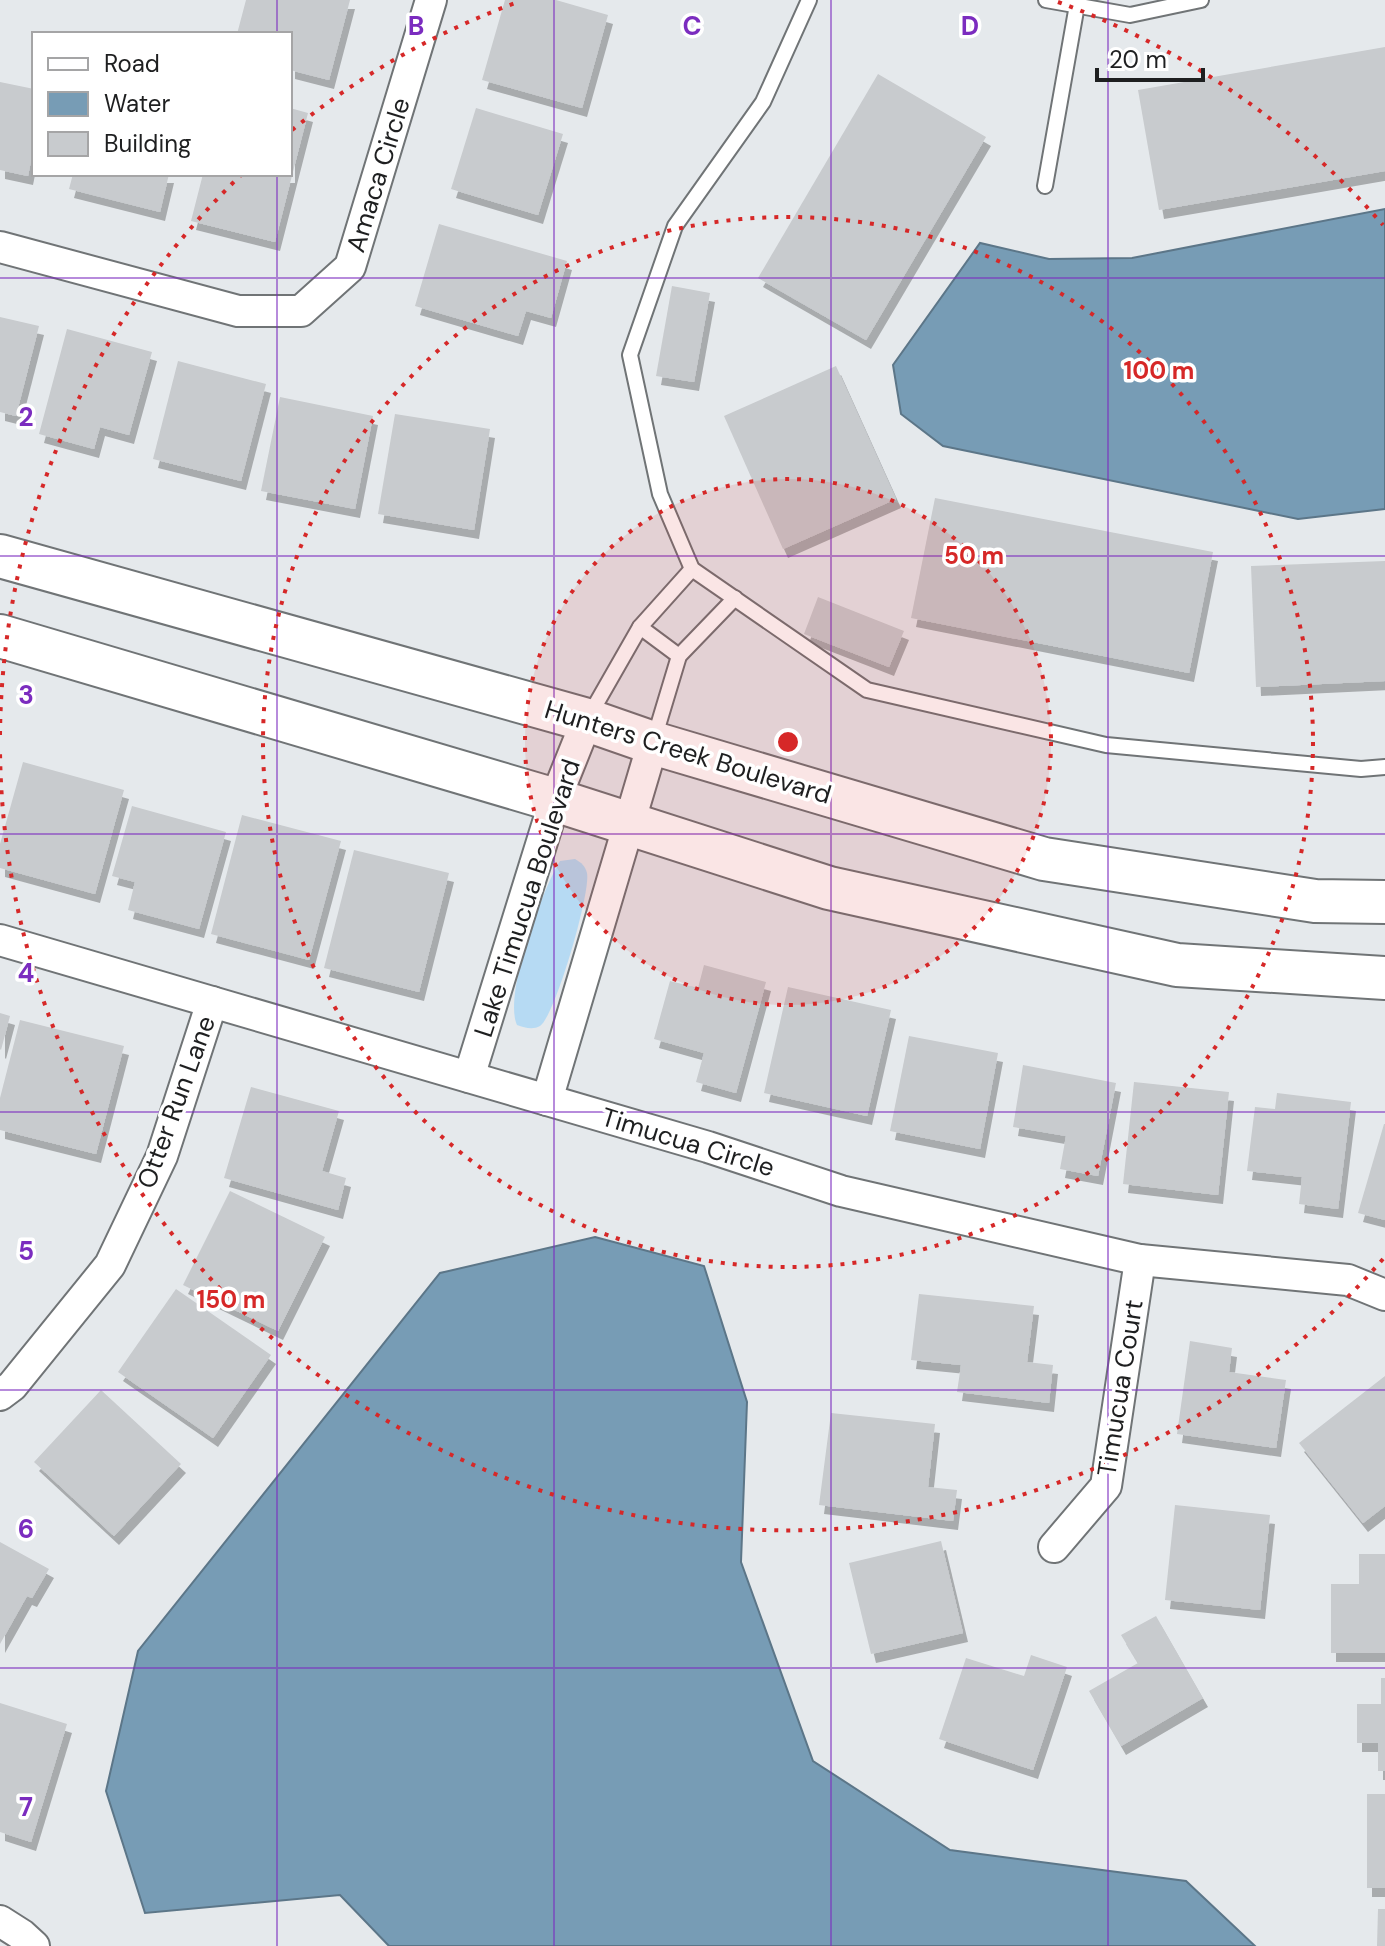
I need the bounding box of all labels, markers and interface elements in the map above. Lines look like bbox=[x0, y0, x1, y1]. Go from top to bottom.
text: B bbox=[408, 9, 424, 43]
text: C bbox=[682, 9, 702, 43]
text: D bbox=[961, 9, 979, 43]
legend bbox=[32, 32, 292, 176]
scale bar bbox=[1097, 32, 1203, 82]
text: 20 m bbox=[1109, 44, 1167, 75]
text: Road bbox=[104, 48, 160, 79]
text: Water bbox=[104, 88, 170, 119]
street label: Amaca Circle bbox=[338, 94, 418, 256]
text: Building bbox=[104, 128, 191, 159]
text: 100 m bbox=[1124, 355, 1194, 386]
text: 2 bbox=[18, 400, 34, 434]
text: 50 m bbox=[944, 540, 1004, 571]
text: 3 bbox=[18, 678, 34, 712]
street label: Hunters Creek Boulevard bbox=[541, 692, 835, 812]
centre of rings bbox=[774, 728, 802, 756]
street label: Lake Timucua Boulevard bbox=[466, 755, 588, 1041]
text: 4 bbox=[18, 956, 34, 990]
street label: Otter Run Lane bbox=[129, 1011, 223, 1193]
street label: Timucua Circle bbox=[597, 1100, 779, 1184]
text: 5 bbox=[18, 1234, 34, 1268]
text: 150 m bbox=[197, 1284, 265, 1315]
street label: Timucua Court bbox=[1089, 1297, 1151, 1479]
text: 6 bbox=[18, 1512, 34, 1546]
text: 7 bbox=[19, 1790, 33, 1824]

